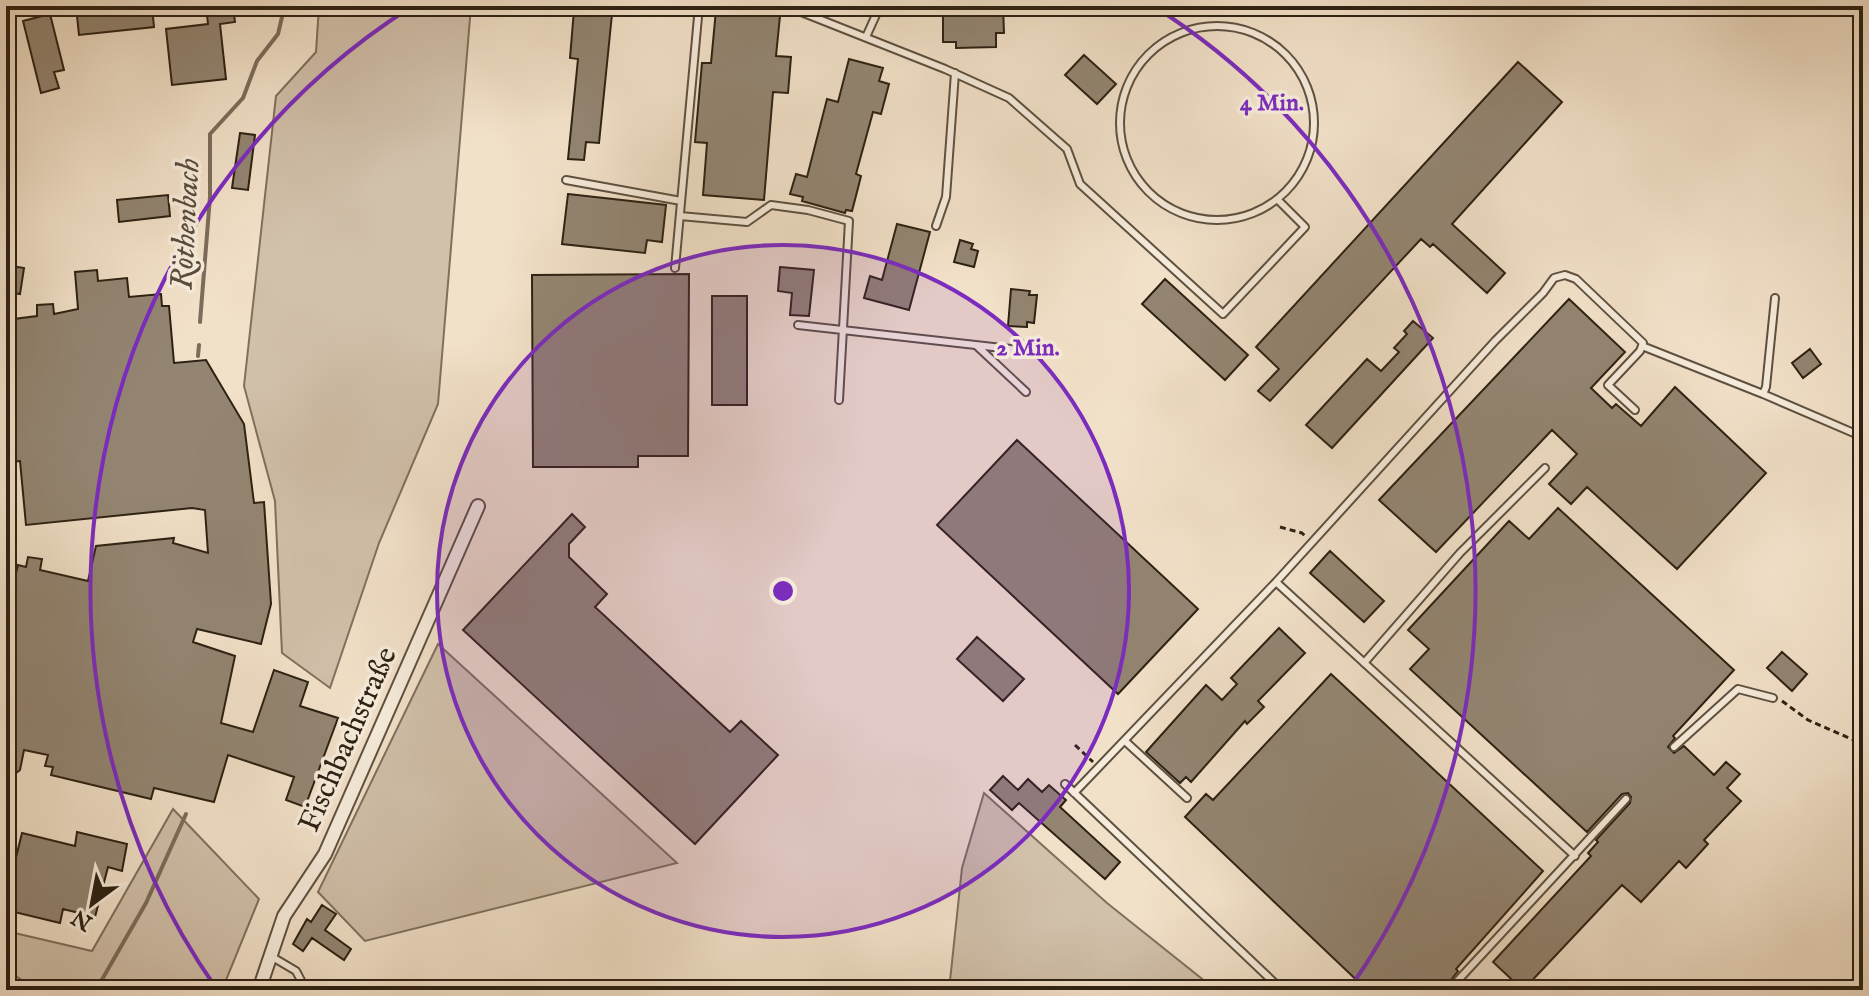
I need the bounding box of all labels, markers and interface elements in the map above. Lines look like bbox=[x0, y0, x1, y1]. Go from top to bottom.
text: 4 Min. bbox=[1240, 88, 1304, 119]
water label: Röthenbach bbox=[163, 157, 210, 291]
text: 2 Min. bbox=[996, 333, 1060, 364]
centre of rings bbox=[769, 577, 797, 605]
street label: Fischbachstraße bbox=[291, 641, 407, 838]
north arrow bbox=[52, 864, 132, 944]
text: N bbox=[67, 902, 99, 937]

